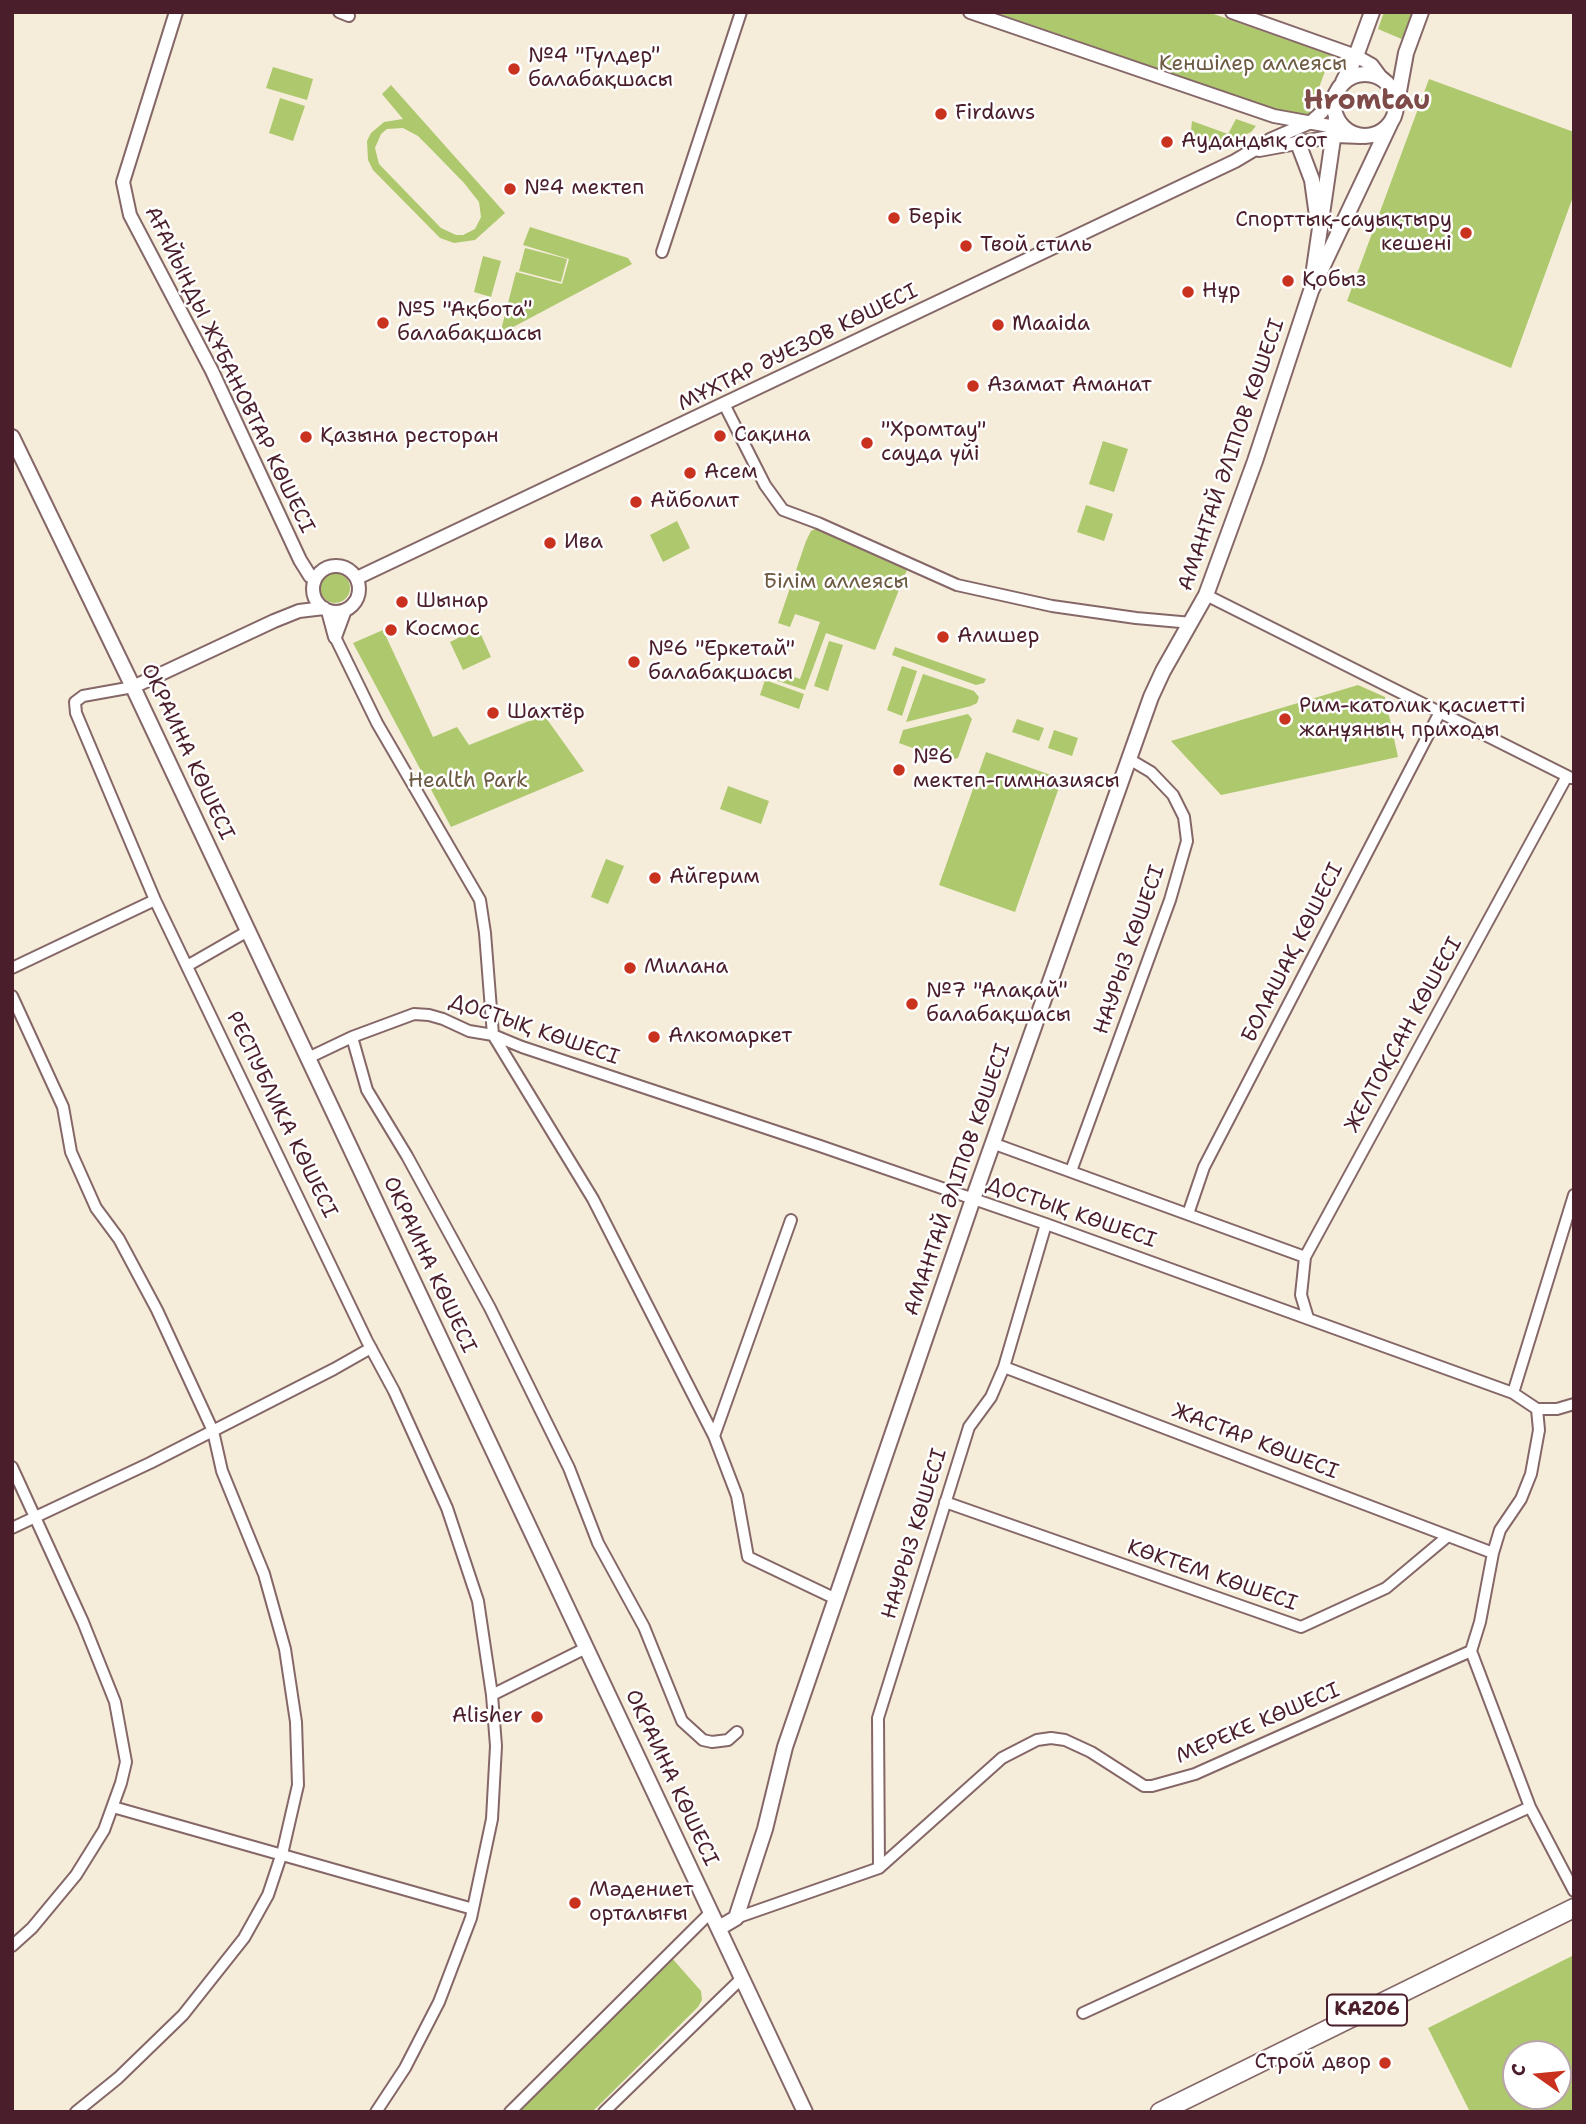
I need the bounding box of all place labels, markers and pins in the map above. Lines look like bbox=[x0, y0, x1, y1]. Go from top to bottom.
place label: №4 "Гүлдер" балабақшасы bbox=[528, 44, 673, 94]
marker: №4 "Гүлдер" балабақшасы bbox=[506, 61, 522, 77]
place label: Firdaws bbox=[955, 101, 1035, 127]
marker: Firdaws bbox=[933, 106, 949, 122]
place label: Аудандық сот bbox=[1181, 129, 1327, 155]
marker: Аудандық сот bbox=[1159, 134, 1175, 150]
place label: №4 мектеп bbox=[524, 176, 644, 202]
marker: №4 мектеп bbox=[502, 181, 518, 197]
place label: Берік bbox=[908, 205, 962, 231]
place label: Спорттық-сауықтыру кешені bbox=[1235, 208, 1452, 258]
marker: Берік bbox=[886, 210, 902, 226]
marker: Спорттық-сауықтыру кешені bbox=[1458, 225, 1474, 241]
place label: Твой стиль bbox=[980, 233, 1092, 259]
marker: Твой стиль bbox=[958, 238, 974, 254]
place label: Қобыз bbox=[1302, 268, 1366, 294]
marker: Қобыз bbox=[1280, 273, 1296, 289]
place label: Нұр bbox=[1202, 279, 1241, 305]
marker: Нұр bbox=[1180, 284, 1196, 300]
place label: №5 "Ақбота" балабақшасы bbox=[397, 298, 542, 348]
place label: Maaida bbox=[1012, 312, 1090, 338]
marker: №5 "Ақбота" балабақшасы bbox=[375, 315, 391, 331]
marker: Maaida bbox=[990, 317, 1006, 333]
place label: Азамат Аманат bbox=[987, 373, 1152, 399]
marker: Азамат Аманат bbox=[965, 378, 981, 394]
place label: "Хромтау" сауда үйі bbox=[881, 418, 986, 468]
place label: Сақина bbox=[734, 423, 811, 449]
place label: Қазына ресторан bbox=[320, 424, 499, 450]
marker: Сақина bbox=[712, 428, 728, 444]
marker: Қазына ресторан bbox=[298, 429, 314, 445]
marker: "Хромтау" сауда үйі bbox=[859, 435, 875, 451]
place label: Асем bbox=[704, 460, 758, 486]
marker: Асем bbox=[682, 465, 698, 481]
place label: Айболит bbox=[650, 489, 739, 515]
marker: Айболит bbox=[628, 494, 644, 510]
place label: Ива bbox=[564, 530, 603, 556]
marker: Ива bbox=[542, 535, 558, 551]
place label: Шынар bbox=[416, 589, 489, 615]
marker: Шынар bbox=[394, 594, 410, 610]
place label: Космос bbox=[405, 617, 480, 643]
marker: Космос bbox=[383, 622, 399, 638]
place label: Алишер bbox=[957, 624, 1039, 650]
marker: Алишер bbox=[935, 629, 951, 645]
place label: №6 "Еркетай" балабақшасы bbox=[648, 637, 795, 687]
marker: №6 "Еркетай" балабақшасы bbox=[626, 654, 642, 670]
place label: Рим-католик қасиетті жанұяның приходы bbox=[1299, 694, 1526, 744]
place label: Шахтёр bbox=[507, 700, 585, 726]
marker: Шахтёр bbox=[485, 705, 501, 721]
marker: Рим-католик қасиетті жанұяның приходы bbox=[1277, 711, 1293, 727]
place label: №6 мектеп-гимназиясы bbox=[913, 745, 1120, 795]
marker: №6 мектеп-гимназиясы bbox=[891, 762, 907, 778]
place label: Айгерим bbox=[669, 865, 760, 891]
marker: Айгерим bbox=[647, 870, 663, 886]
place label: Милана bbox=[644, 955, 728, 981]
marker: Милана bbox=[622, 960, 638, 976]
place label: №7 "Алақай" балабақшасы bbox=[926, 979, 1071, 1029]
marker: №7 "Алақай" балабақшасы bbox=[904, 996, 920, 1012]
place label: Алкомаркет bbox=[668, 1024, 792, 1050]
marker: Алкомаркет bbox=[646, 1029, 662, 1045]
place label: Alisher bbox=[452, 1704, 523, 1730]
marker: Alisher bbox=[529, 1709, 545, 1725]
place label: Мәдениет орталығы bbox=[589, 1878, 693, 1928]
marker: Мәдениет орталығы bbox=[567, 1895, 583, 1911]
place label: Строй двор bbox=[1254, 2050, 1371, 2076]
marker: Строй двор bbox=[1377, 2055, 1393, 2071]

